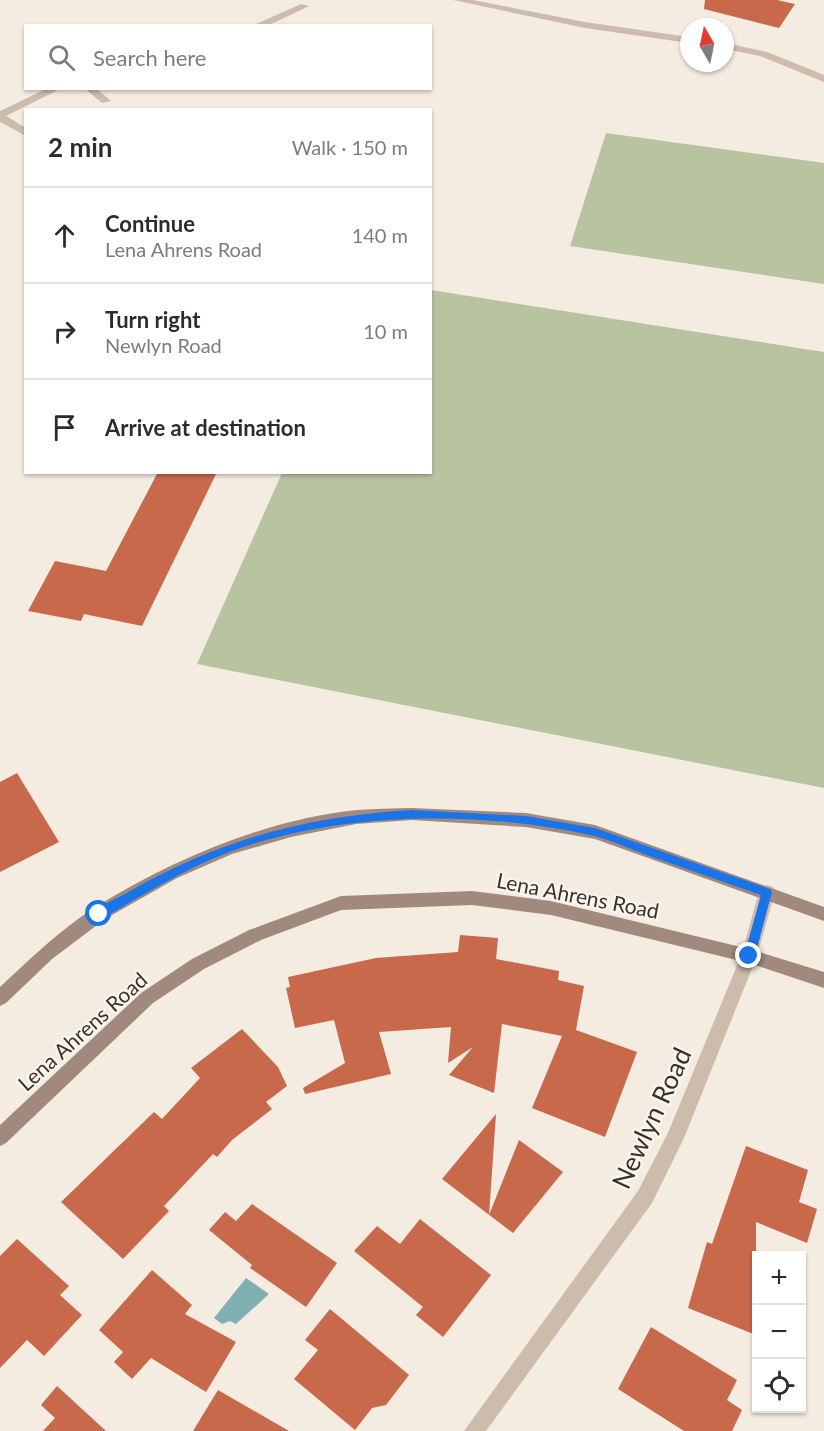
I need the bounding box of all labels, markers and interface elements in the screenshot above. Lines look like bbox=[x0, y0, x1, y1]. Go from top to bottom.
north arrow bbox=[680, 18, 734, 72]
search box bbox=[24, 24, 432, 90]
icon: search bbox=[45, 41, 78, 74]
text: Search here bbox=[93, 44, 206, 71]
text: 2 min bbox=[48, 131, 112, 163]
text: Walk · 150 m bbox=[292, 135, 408, 159]
text: Continue bbox=[105, 210, 195, 237]
icon: ahead bbox=[48, 219, 81, 252]
text: 140 m bbox=[352, 223, 408, 247]
text: Lena Ahrens Road bbox=[105, 237, 262, 261]
text: Turn right bbox=[105, 306, 200, 333]
icon: right bbox=[48, 315, 81, 348]
text: 10 m bbox=[363, 319, 408, 343]
text: Newlyn Road bbox=[105, 333, 222, 357]
icon: arrive bbox=[48, 411, 81, 444]
text: Arrive at destination bbox=[105, 414, 306, 441]
street label: Lena Ahrens Road bbox=[495, 867, 661, 923]
route start bbox=[85, 900, 111, 926]
route end bbox=[735, 942, 761, 968]
street label: Lena Ahrens Road bbox=[12, 967, 152, 1095]
street label: Newlyn Road bbox=[604, 1042, 698, 1194]
map controls bbox=[752, 1251, 806, 1413]
button: + bbox=[752, 1251, 806, 1305]
button: − bbox=[752, 1305, 806, 1359]
button: locate bbox=[752, 1359, 806, 1413]

